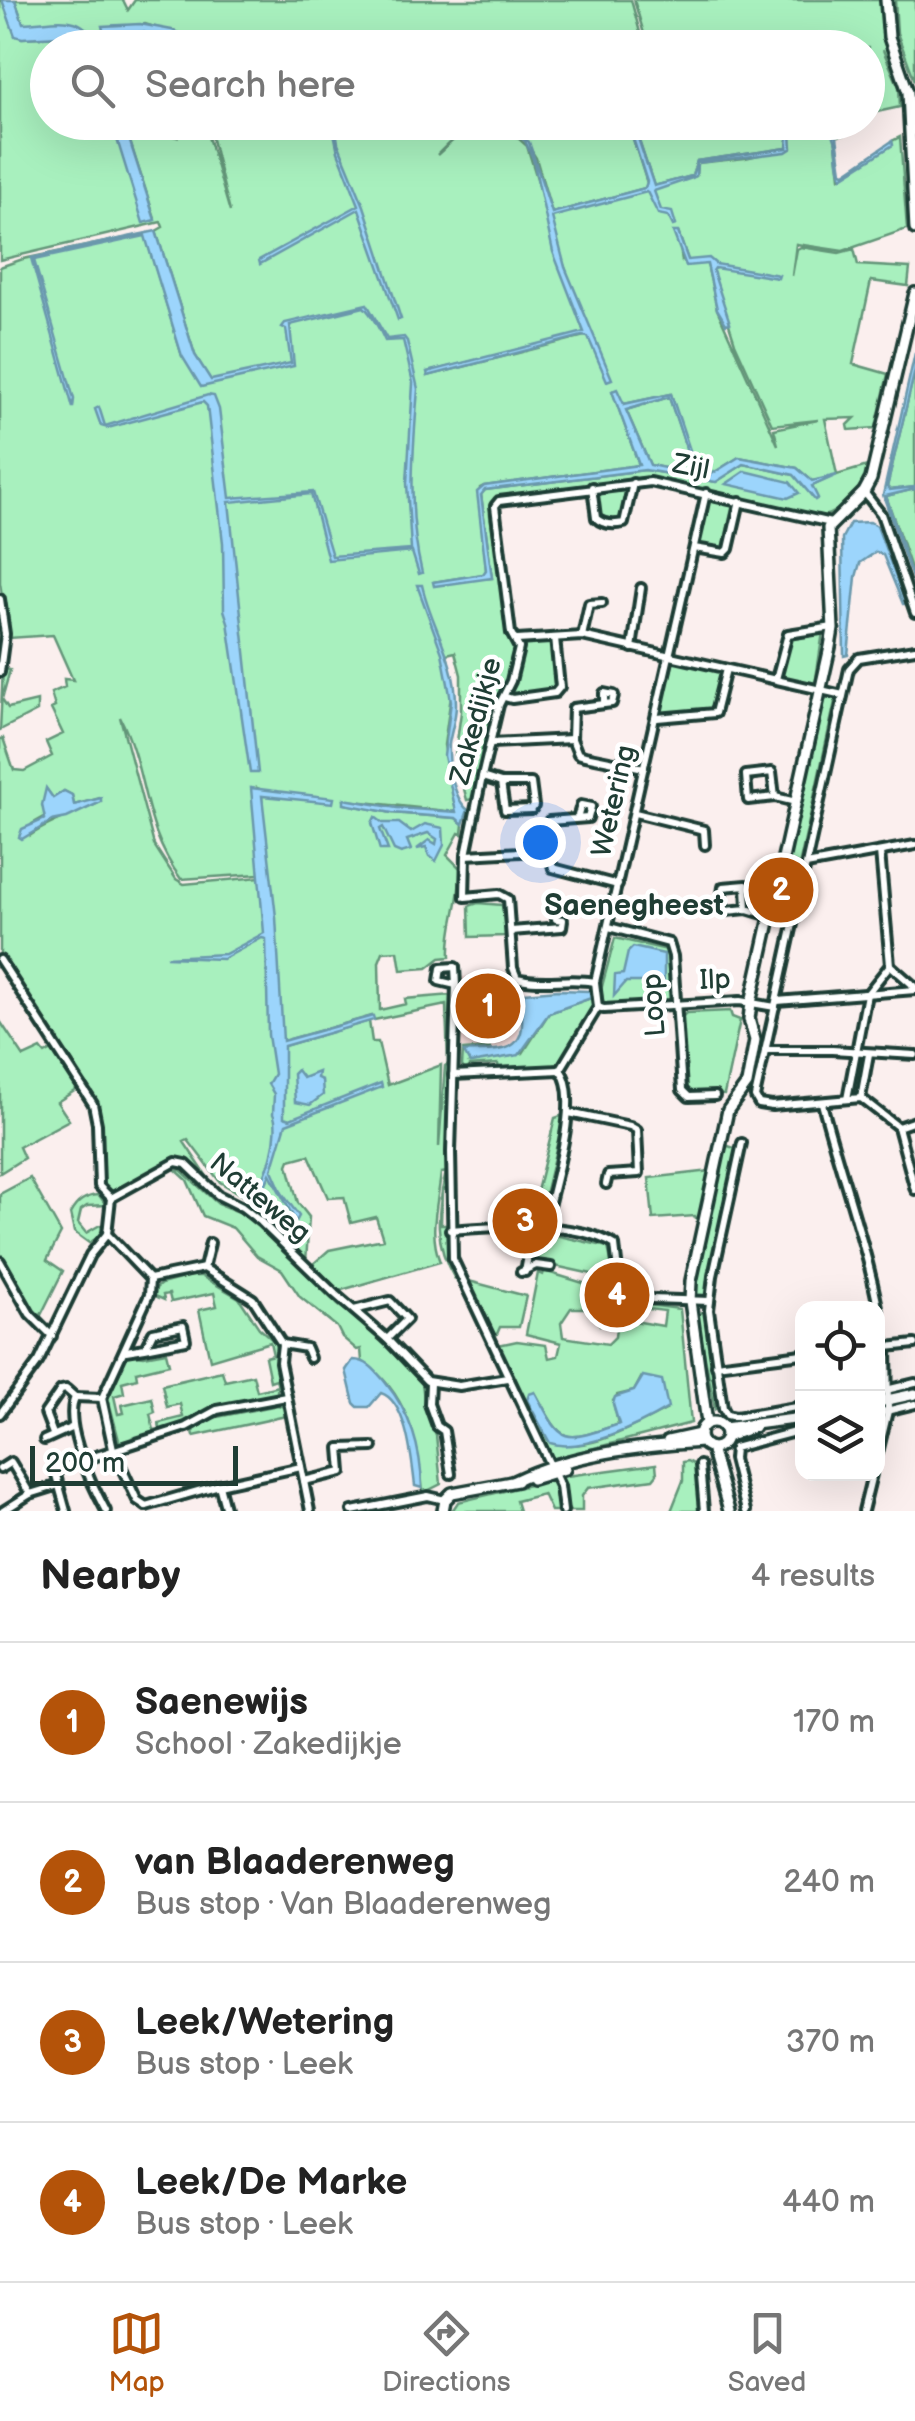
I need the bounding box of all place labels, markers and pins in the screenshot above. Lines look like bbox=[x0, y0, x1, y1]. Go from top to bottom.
pin: 2 bbox=[748, 852, 814, 928]
pin: 1 bbox=[456, 968, 520, 1044]
pin: 3 bbox=[492, 1184, 558, 1258]
pin: 4 bbox=[584, 1258, 650, 1332]

